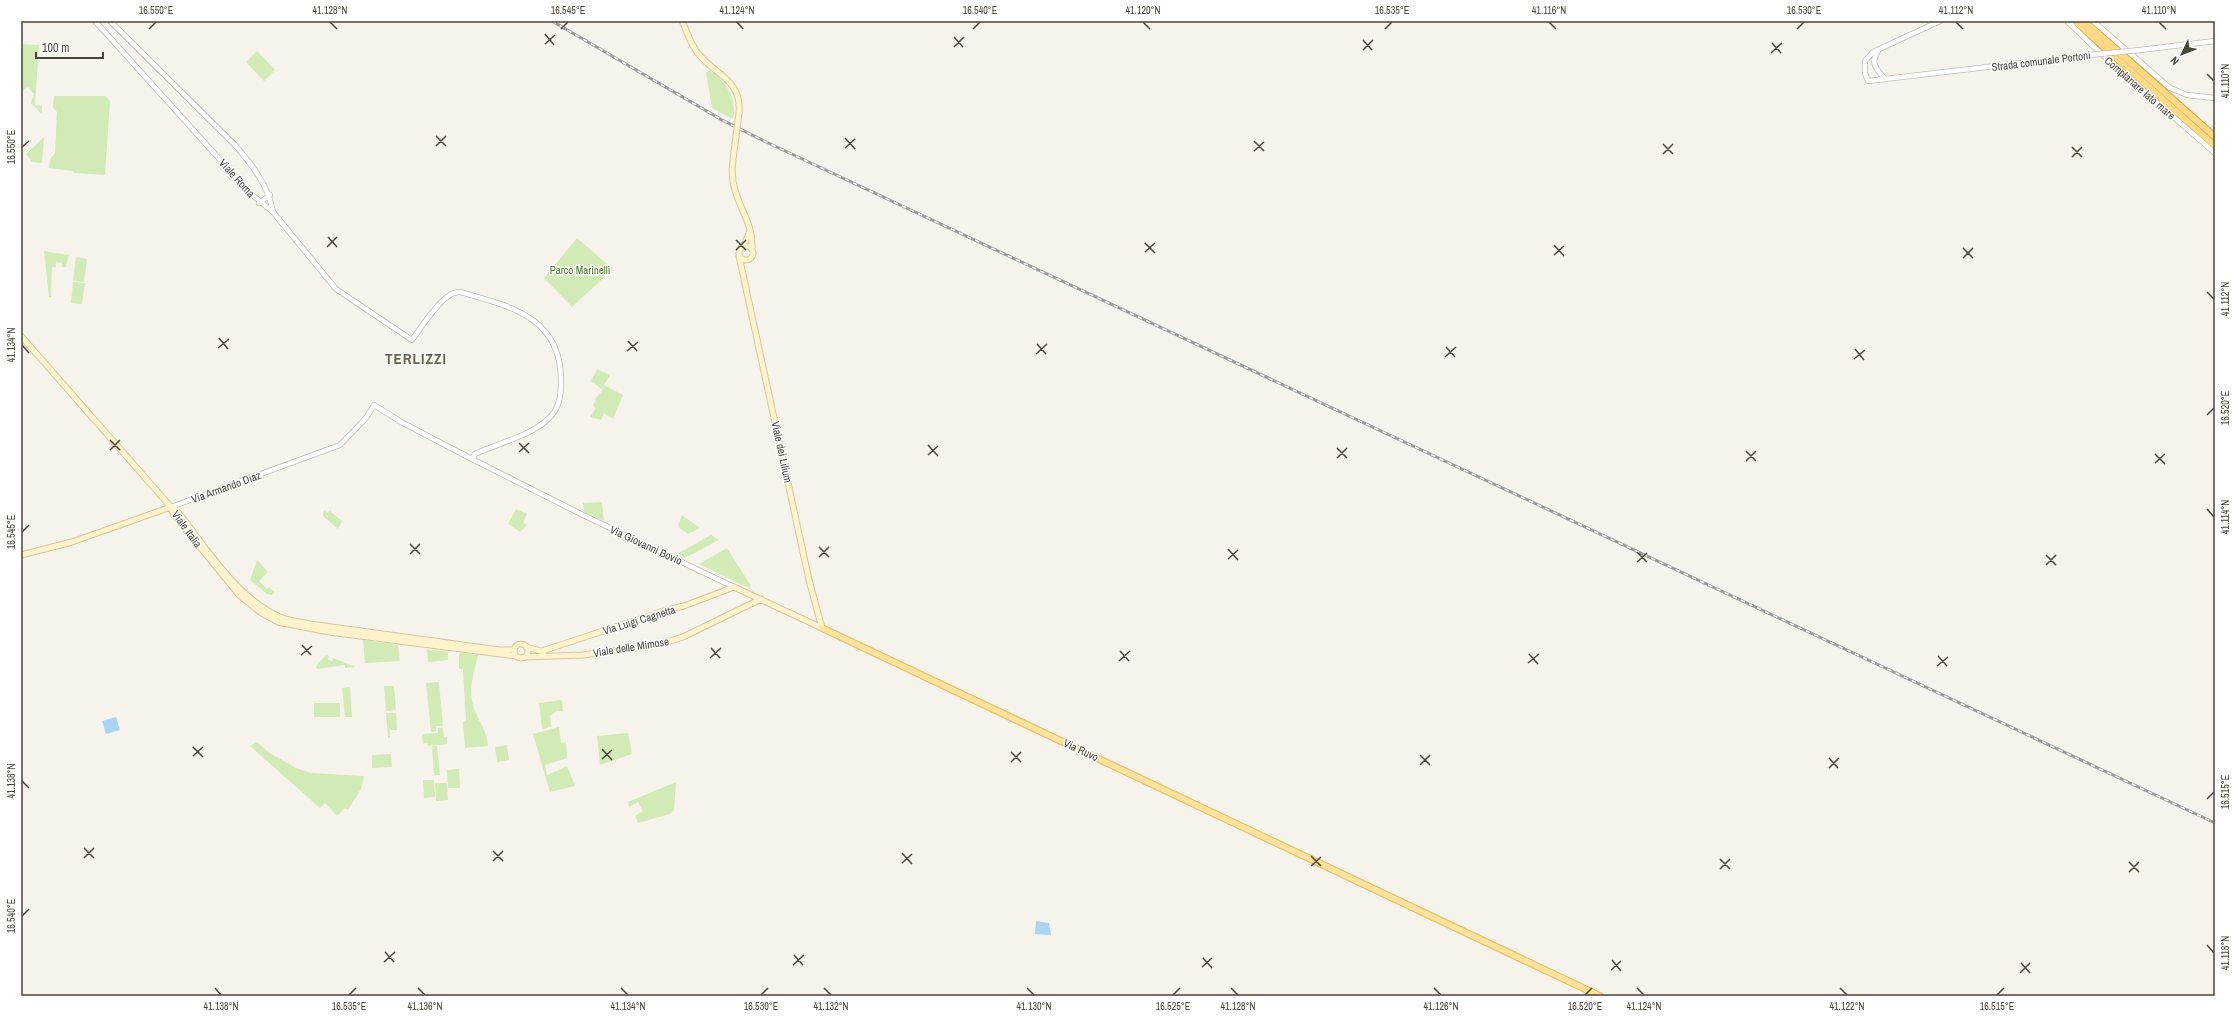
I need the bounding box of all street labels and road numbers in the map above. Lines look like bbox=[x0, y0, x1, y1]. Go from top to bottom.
street label: Strada comunale Portoni bbox=[1991, 48, 2091, 74]
street label: Complanare lato mare bbox=[2102, 53, 2178, 123]
street label: Viale Roma bbox=[216, 156, 258, 200]
street label: Viale dei Lilium bbox=[769, 420, 795, 484]
street label: Via Armando Diaz bbox=[189, 468, 263, 506]
street label: Viale Italia bbox=[169, 508, 205, 550]
street label: Via Giovanni Bovio bbox=[608, 522, 684, 568]
street label: Via Luigi Cagnetta bbox=[601, 602, 677, 638]
street label: Viale delle Mimose bbox=[592, 634, 670, 660]
street label: Via Ruvo bbox=[1061, 736, 1101, 764]

